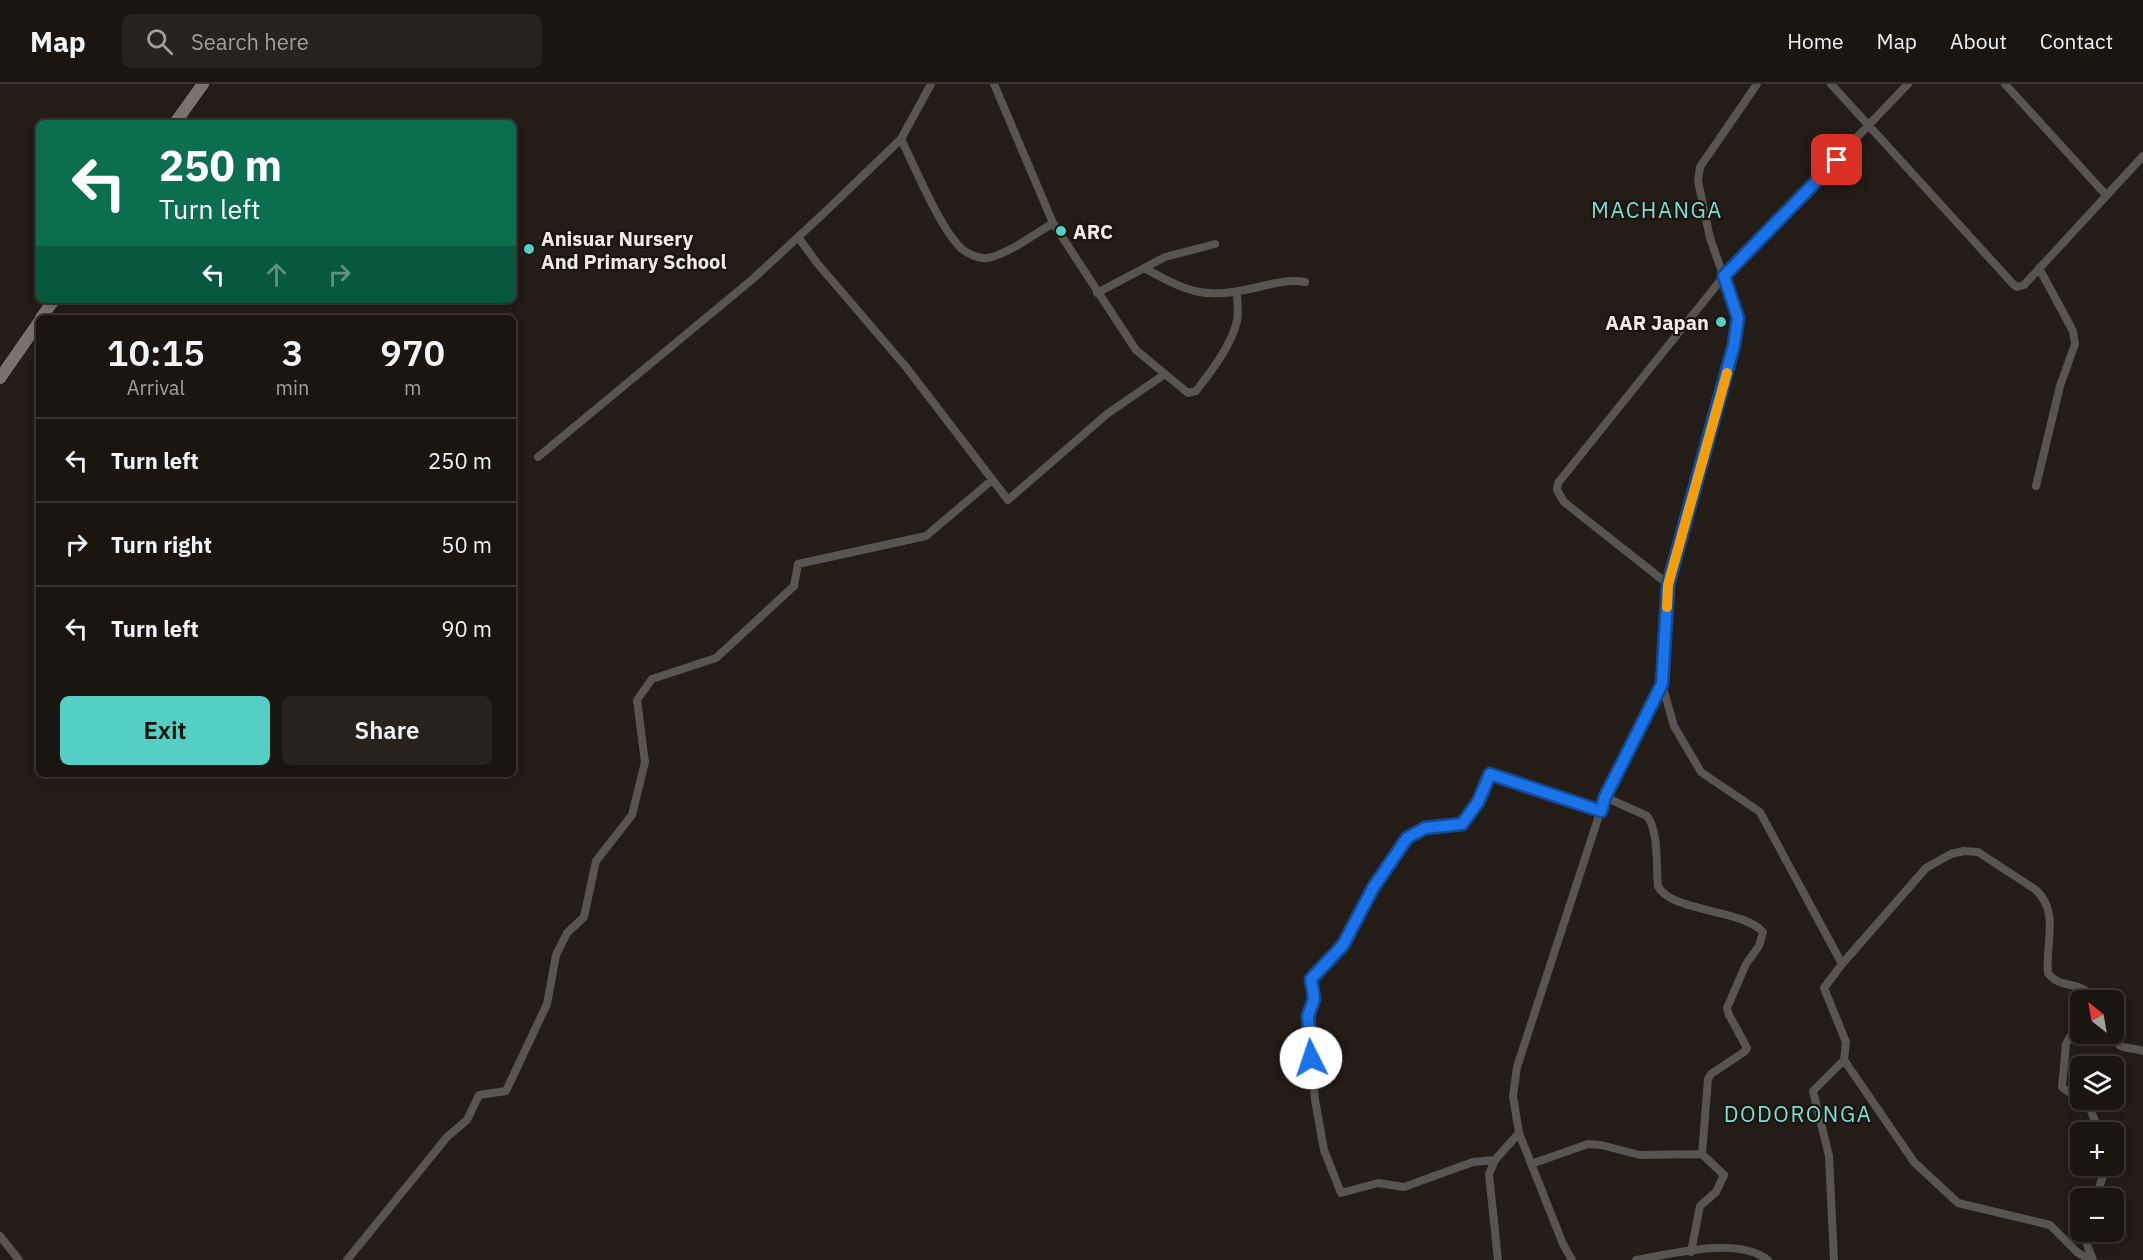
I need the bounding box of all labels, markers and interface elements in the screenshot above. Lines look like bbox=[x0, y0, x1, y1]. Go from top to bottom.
search box bbox=[122, 14, 542, 68]
text: Map bbox=[30, 23, 86, 60]
icon: search bbox=[143, 25, 176, 58]
text: Search here bbox=[191, 27, 309, 56]
text: Home bbox=[1787, 27, 1844, 55]
text: Map bbox=[1877, 27, 1917, 55]
text: About bbox=[1950, 27, 2007, 55]
text: Contact bbox=[2040, 27, 2113, 55]
pin bbox=[1811, 134, 1862, 185]
text: 250 m bbox=[159, 138, 282, 193]
icon: arrive bbox=[1820, 143, 1853, 176]
icon: left bbox=[60, 144, 138, 222]
text: Turn left bbox=[159, 191, 260, 226]
district label: MACHANGA bbox=[1591, 195, 1723, 224]
place label: ARC bbox=[1073, 218, 1113, 245]
marker: ARC bbox=[1054, 224, 1068, 238]
place label: Anisuar Nursery And Primary School bbox=[541, 225, 726, 275]
marker: Anisuar Nursery And Primary School bbox=[522, 242, 536, 256]
icon: left bbox=[197, 258, 230, 291]
icon: ahead bbox=[260, 258, 293, 291]
icon: right bbox=[323, 258, 356, 291]
place label: AAR Japan bbox=[1605, 309, 1709, 336]
marker: AAR Japan bbox=[1714, 315, 1728, 329]
text: 10:15 bbox=[107, 329, 205, 376]
text: 3 bbox=[282, 329, 303, 376]
text: 970 bbox=[380, 329, 445, 376]
text: Arrival bbox=[127, 374, 185, 401]
text: min bbox=[276, 374, 309, 401]
text: m bbox=[404, 374, 421, 401]
icon: left bbox=[60, 444, 93, 477]
text: Turn left bbox=[111, 446, 199, 475]
text: 250 m bbox=[428, 446, 492, 475]
icon: right bbox=[60, 528, 93, 561]
text: Turn right bbox=[111, 530, 212, 559]
text: 50 m bbox=[441, 530, 492, 559]
icon: left bbox=[60, 612, 93, 645]
text: Turn left bbox=[111, 614, 199, 643]
text: 90 m bbox=[441, 614, 492, 643]
button: Exit bbox=[60, 696, 270, 765]
button: Share bbox=[282, 696, 492, 765]
north arrow bbox=[2070, 990, 2124, 1044]
map controls bbox=[2070, 990, 2124, 1242]
position arrow bbox=[1279, 1026, 1343, 1090]
button: layers bbox=[2070, 1056, 2124, 1110]
district label: DODORONGA bbox=[1724, 1099, 1872, 1128]
button: + bbox=[2070, 1122, 2124, 1176]
button: − bbox=[2070, 1188, 2124, 1242]

